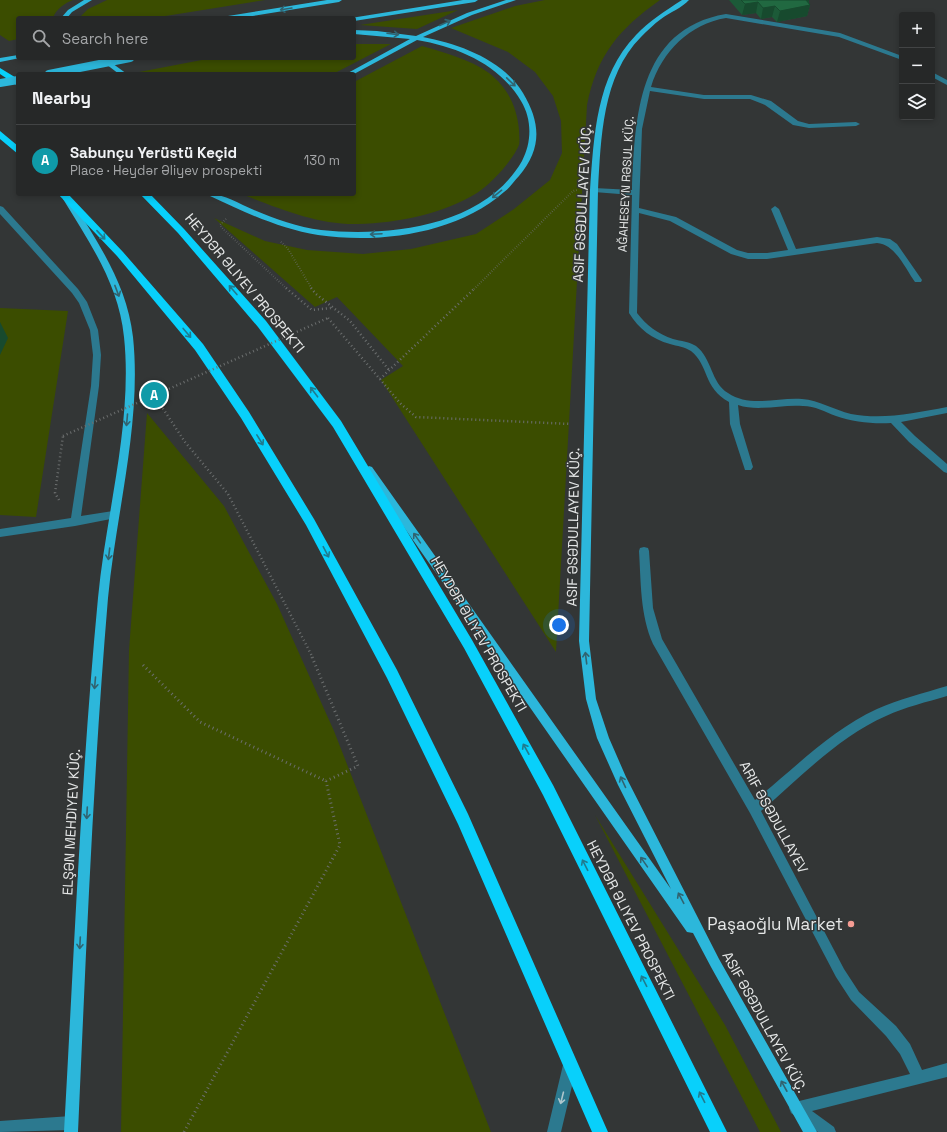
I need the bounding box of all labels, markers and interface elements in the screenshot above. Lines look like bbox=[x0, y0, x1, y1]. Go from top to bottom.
one-way arrow bbox=[280, 5, 293, 13]
map controls bbox=[899, 12, 935, 120]
button: + bbox=[899, 12, 935, 48]
search box bbox=[16, 16, 356, 60]
one-way arrow bbox=[439, 19, 451, 26]
icon: search bbox=[30, 27, 52, 49]
text: Search here bbox=[62, 29, 148, 48]
one-way arrow bbox=[386, 30, 399, 38]
button: − bbox=[899, 48, 935, 84]
one-way arrow bbox=[506, 77, 516, 87]
button: layers bbox=[899, 84, 935, 120]
text: Nearby bbox=[32, 87, 91, 109]
street label: AĞAHESEYN RƏSUL KÜÇ. bbox=[614, 116, 638, 252]
street label: ASIF ƏSƏDULLAYEV KÜÇ. bbox=[569, 123, 595, 283]
text: Sabunçu Yerüstü Keçid bbox=[70, 143, 237, 162]
text: A bbox=[41, 152, 49, 169]
text: 130 m bbox=[304, 152, 340, 169]
text: Place · Heydər Əliyev prospekti bbox=[70, 162, 262, 179]
one-way arrow bbox=[492, 189, 503, 198]
street label: HEYDƏR ƏLIYEV PROSPEKTI bbox=[181, 210, 309, 356]
one-way arrow bbox=[97, 230, 106, 240]
one-way arrow bbox=[370, 230, 383, 238]
one-way arrow bbox=[114, 285, 122, 297]
one-way arrow bbox=[229, 285, 238, 296]
one-way arrow bbox=[182, 328, 191, 338]
pin: A bbox=[141, 380, 167, 410]
one-way arrow bbox=[310, 386, 319, 397]
one-way arrow bbox=[124, 413, 131, 426]
one-way arrow bbox=[257, 434, 265, 446]
street label: ASIF ƏSƏDULLAYEV KÜÇ. bbox=[563, 447, 583, 607]
one-way arrow bbox=[413, 533, 421, 544]
one-way arrow bbox=[323, 546, 331, 558]
one-way arrow bbox=[105, 547, 113, 560]
street label: HEYDƏR ƏLIYEV PROSPEKTI bbox=[427, 553, 531, 715]
your location bbox=[549, 615, 569, 635]
one-way arrow bbox=[582, 652, 590, 665]
one-way arrow bbox=[91, 676, 99, 689]
one-way arrow bbox=[521, 743, 529, 755]
street label: ELŞƏN MEHDIYEV KÜÇ. bbox=[58, 748, 84, 896]
street label: ARIF ƏSƏDULLAYEV bbox=[736, 758, 812, 876]
one-way arrow bbox=[619, 776, 626, 788]
one-way arrow bbox=[83, 806, 91, 819]
street label: HEYDƏR ƏLIYEV PROSPEKTI bbox=[583, 837, 679, 1003]
one-way arrow bbox=[640, 857, 648, 868]
one-way arrow bbox=[581, 859, 589, 871]
one-way arrow bbox=[677, 892, 684, 904]
place label: Paşaoğlu Market bbox=[707, 913, 843, 935]
marker: Paşaoğlu Market bbox=[846, 919, 856, 929]
one-way arrow bbox=[77, 936, 84, 949]
street label: ASIF ƏSƏDULLAYEV KÜÇ. bbox=[719, 948, 811, 1096]
one-way arrow bbox=[639, 975, 647, 987]
one-way arrow bbox=[780, 1080, 787, 1092]
one-way arrow bbox=[698, 1091, 705, 1103]
one-way arrow bbox=[558, 1092, 566, 1105]

